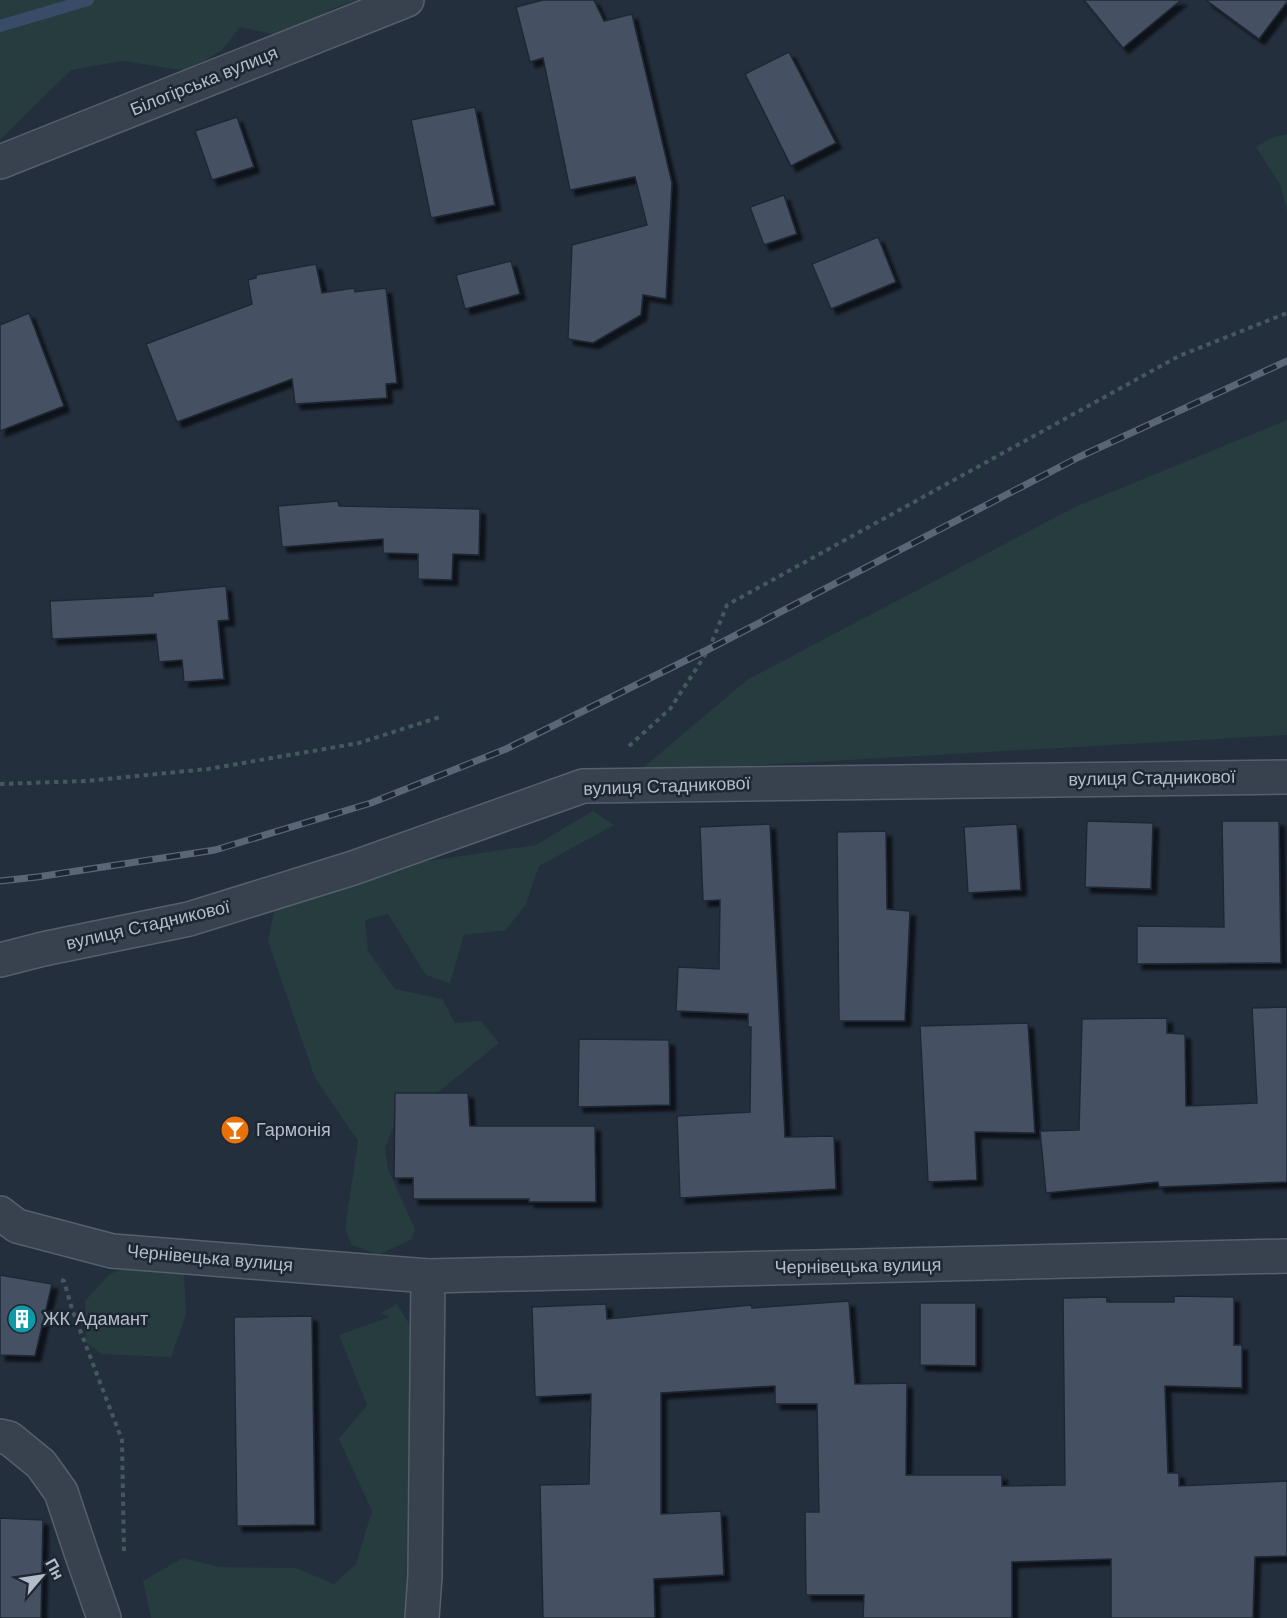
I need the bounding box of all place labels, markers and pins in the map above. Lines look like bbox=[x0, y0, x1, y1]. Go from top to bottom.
bar icon: Гармонія bbox=[219, 1114, 251, 1146]
place label: Гармонія bbox=[256, 1120, 331, 1140]
building icon: ЖК Адамант bbox=[6, 1303, 38, 1335]
place label: ЖК Адамант bbox=[43, 1309, 148, 1329]

